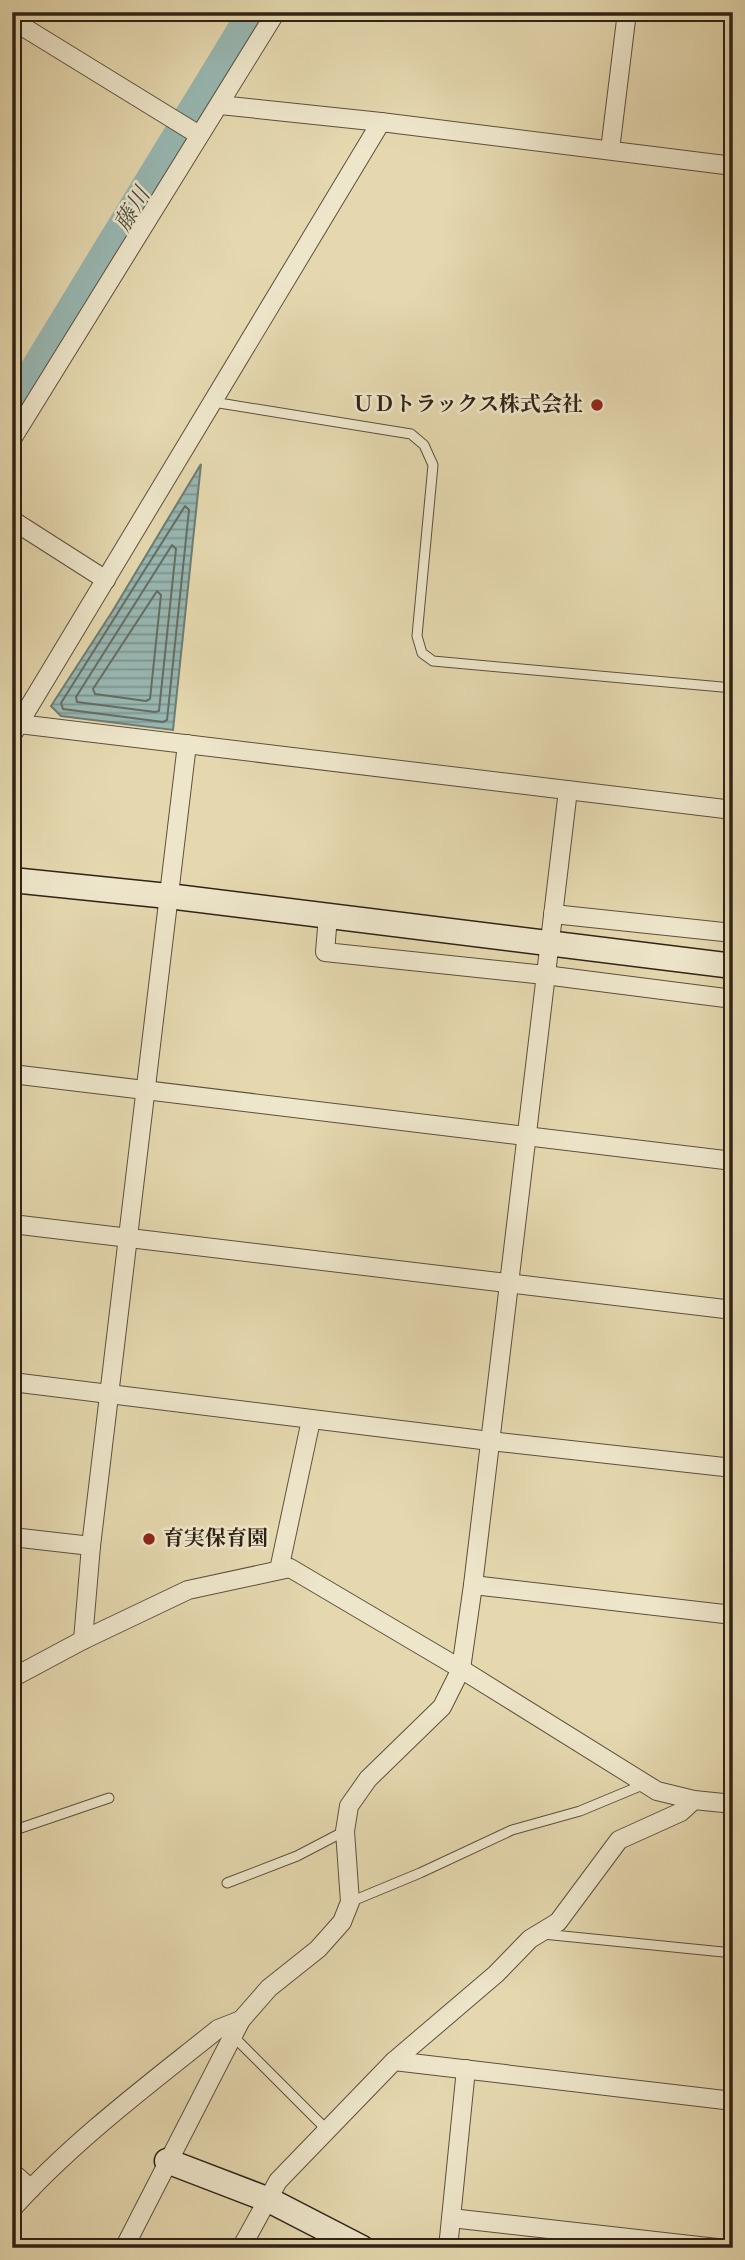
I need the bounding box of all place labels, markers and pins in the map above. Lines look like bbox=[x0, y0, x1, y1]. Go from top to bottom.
place label: ＵＤトラックス株式会社 bbox=[353, 392, 583, 416]
marker: ＵＤトラックス株式会社 bbox=[589, 397, 605, 413]
place label: 育実保育園 bbox=[163, 1527, 268, 1550]
marker: 育実保育園 bbox=[141, 1531, 157, 1547]

